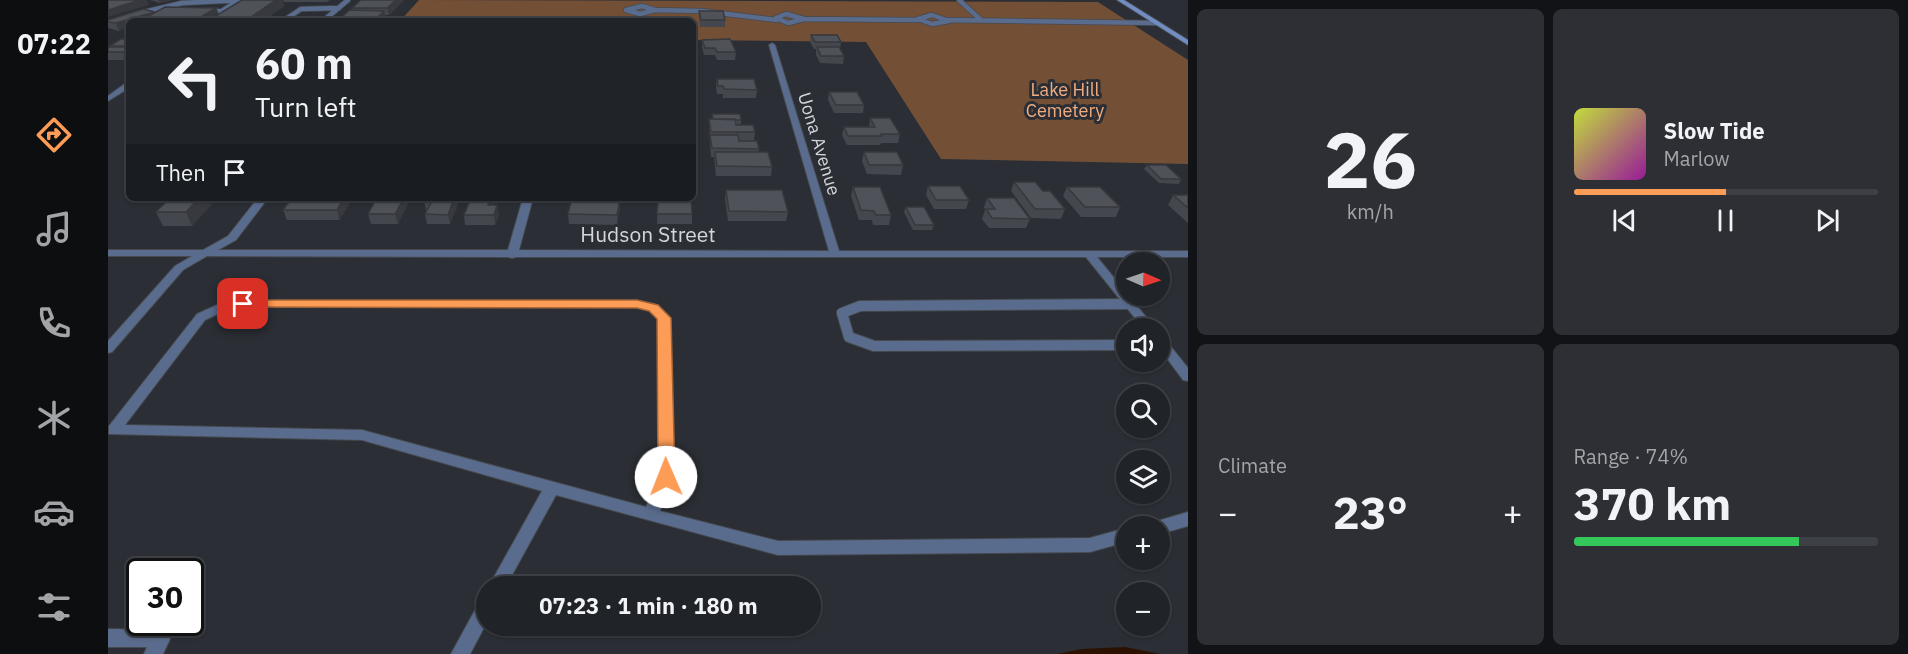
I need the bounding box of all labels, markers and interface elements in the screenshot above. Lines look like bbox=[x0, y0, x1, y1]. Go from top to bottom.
text: 07:22 bbox=[17, 26, 91, 61]
text: 60 m bbox=[255, 36, 353, 91]
icon: left bbox=[156, 42, 234, 120]
park label: Lake Hill Cemetery bbox=[1026, 78, 1104, 122]
text: Turn left bbox=[255, 89, 356, 124]
street label: Uona Avenue bbox=[793, 90, 846, 198]
text: 26 bbox=[1323, 108, 1417, 209]
icon: directions bbox=[33, 114, 75, 156]
text: Slow Tide bbox=[1664, 116, 1765, 145]
text: Marlow bbox=[1664, 145, 1730, 172]
icon: arrive bbox=[218, 156, 251, 189]
text: Then bbox=[156, 158, 206, 187]
text: km/h bbox=[1347, 198, 1394, 225]
icon: previous bbox=[1608, 204, 1641, 237]
icon: pause bbox=[1709, 204, 1742, 237]
icon: next bbox=[1811, 204, 1844, 237]
icon: music bbox=[33, 208, 75, 250]
street label: Hudson Street bbox=[580, 220, 716, 248]
north arrow bbox=[1116, 252, 1170, 306]
map controls bbox=[1116, 252, 1170, 636]
pin bbox=[217, 278, 268, 329]
icon: arrive bbox=[226, 287, 259, 320]
icon: phone bbox=[33, 302, 75, 344]
button: sound bbox=[1116, 318, 1170, 372]
button: search bbox=[1116, 384, 1170, 438]
icon: climate bbox=[33, 397, 75, 439]
text: Range · 74% bbox=[1574, 443, 1688, 470]
position arrow bbox=[634, 445, 698, 509]
button: layers bbox=[1116, 450, 1170, 504]
text: Climate bbox=[1218, 452, 1287, 479]
text: 370 km bbox=[1574, 474, 1731, 532]
text: 23° bbox=[1333, 483, 1408, 541]
icon: car bbox=[33, 491, 75, 533]
text: − bbox=[1218, 491, 1238, 534]
text: + bbox=[1503, 491, 1523, 534]
button: + bbox=[1116, 516, 1170, 570]
speed limit sign: 30 bbox=[126, 558, 204, 636]
button: − bbox=[1116, 582, 1170, 636]
icon: filters bbox=[33, 586, 75, 628]
text: 07:23 · 1 min · 180 m bbox=[539, 591, 758, 620]

